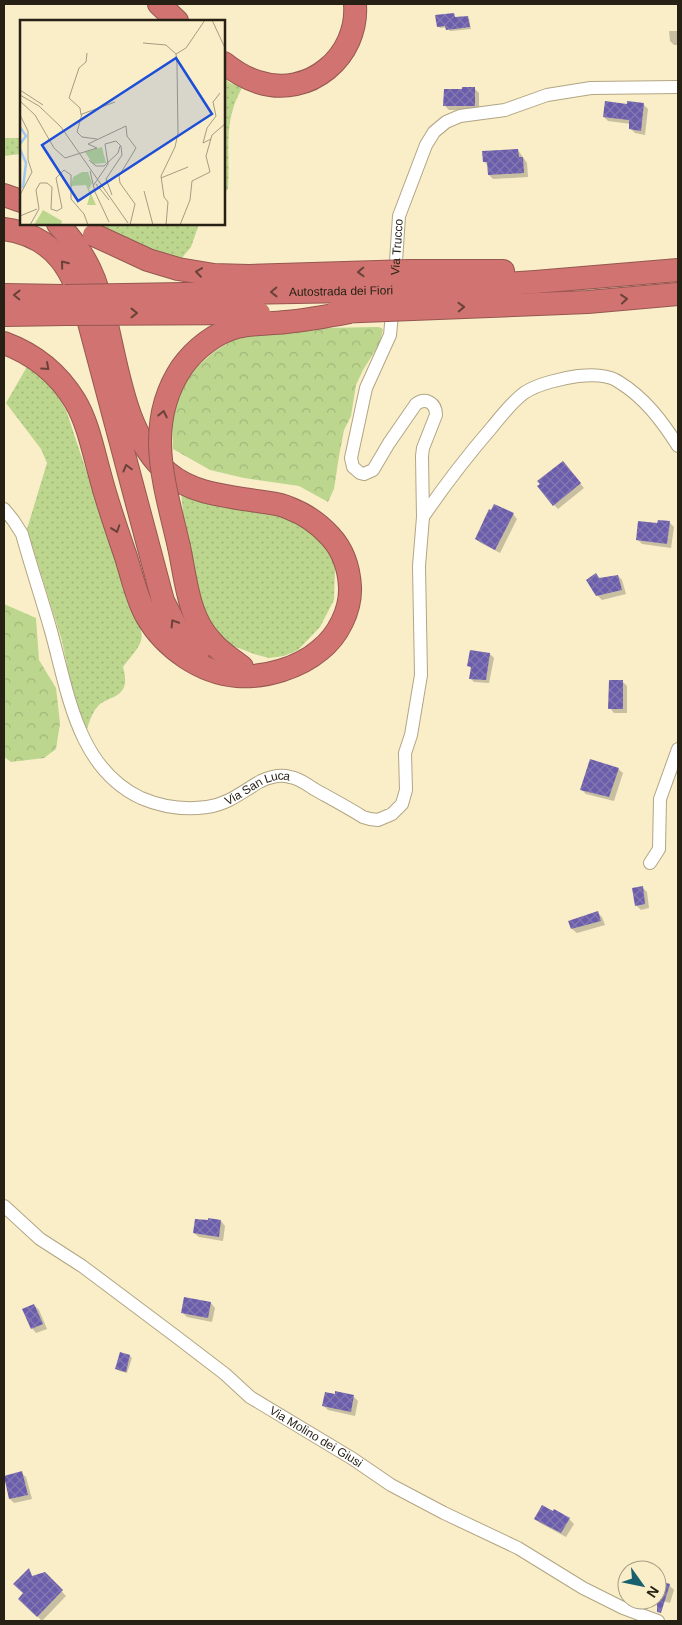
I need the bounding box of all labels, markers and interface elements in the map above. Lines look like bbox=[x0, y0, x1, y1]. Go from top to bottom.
inset map bbox=[20, 20, 225, 225]
street label: Via Trucco bbox=[388, 218, 406, 276]
one-way arrow bbox=[60, 260, 69, 269]
one-way arrow bbox=[357, 267, 364, 277]
one-way arrow bbox=[194, 268, 203, 278]
street label: Autostrada dei Fiori bbox=[289, 283, 393, 299]
one-way arrow bbox=[269, 287, 277, 297]
one-way arrow bbox=[12, 290, 20, 300]
one-way arrow bbox=[620, 293, 628, 304]
one-way arrow bbox=[458, 302, 466, 312]
one-way arrow bbox=[130, 308, 138, 318]
one-way arrow bbox=[40, 361, 49, 370]
one-way arrow bbox=[157, 409, 168, 418]
one-way arrow bbox=[122, 463, 133, 472]
one-way arrow bbox=[110, 524, 120, 533]
one-way arrow bbox=[171, 619, 180, 629]
street label: Via San Luca bbox=[222, 769, 292, 808]
street label: Via Molino dei Giusi bbox=[267, 1403, 365, 1470]
north arrow bbox=[617, 1560, 667, 1610]
text: N bbox=[643, 1583, 662, 1601]

